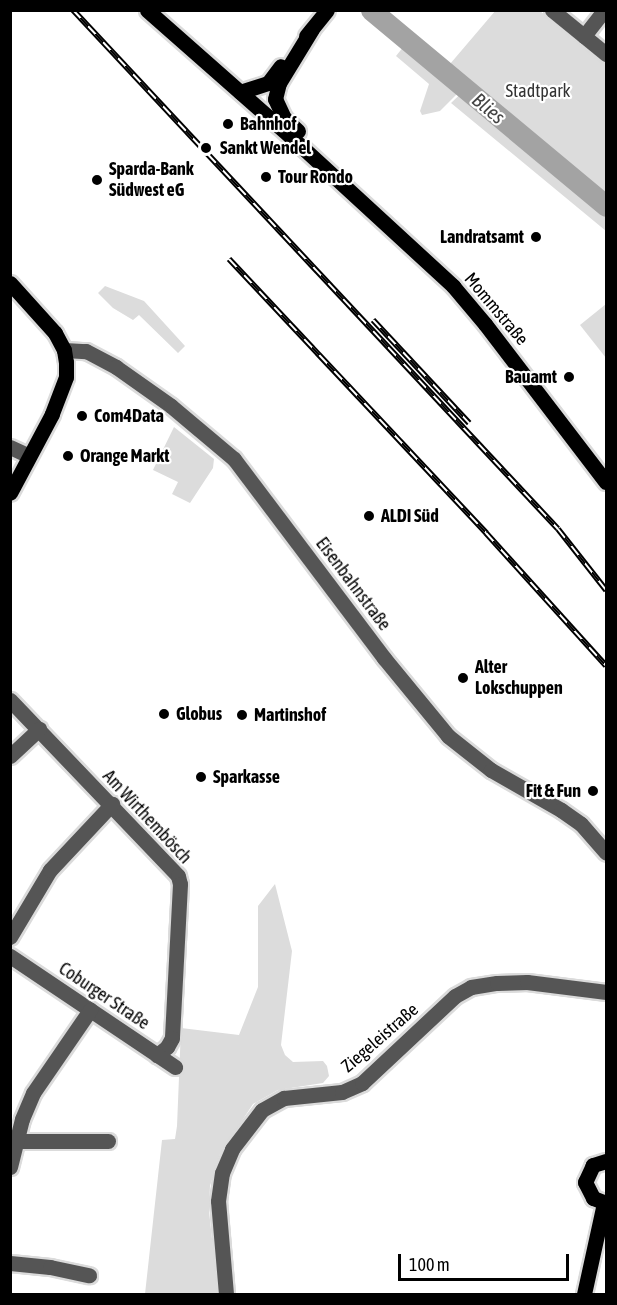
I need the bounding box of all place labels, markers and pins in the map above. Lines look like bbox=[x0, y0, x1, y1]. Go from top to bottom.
place label: Bahnhof bbox=[240, 113, 297, 135]
marker: Bahnhof bbox=[221, 117, 235, 131]
place label: Sankt Wendel bbox=[220, 137, 311, 159]
marker: Sankt Wendel bbox=[197, 139, 215, 157]
place label: Sparda-Bank Südwest eG bbox=[109, 159, 194, 201]
place label: Tour Rondo bbox=[278, 166, 353, 188]
marker: Tour Rondo bbox=[259, 170, 273, 184]
marker: Sparda-Bank Südwest eG bbox=[90, 173, 104, 187]
place label: Landratsamt bbox=[440, 226, 524, 248]
marker: Landratsamt bbox=[529, 230, 543, 244]
place label: Bauamt bbox=[505, 366, 557, 388]
marker: Bauamt bbox=[562, 370, 576, 384]
place label: Com4Data bbox=[94, 405, 164, 427]
marker: Com4Data bbox=[75, 409, 89, 423]
place label: Orange Markt bbox=[80, 445, 169, 467]
marker: Orange Markt bbox=[61, 449, 75, 463]
place label: ALDI Süd bbox=[381, 505, 439, 527]
marker: ALDI Süd bbox=[362, 509, 376, 523]
place label: Alter Lokschuppen bbox=[475, 657, 563, 700]
marker: Alter Lokschuppen bbox=[456, 671, 470, 685]
place label: Globus bbox=[176, 703, 222, 725]
place label: Martinshof bbox=[254, 704, 326, 726]
marker: Globus bbox=[157, 707, 171, 721]
marker: Martinshof bbox=[235, 708, 249, 722]
place label: Sparkasse bbox=[213, 766, 280, 788]
marker: Sparkasse bbox=[194, 770, 208, 784]
place label: Fit & Fun bbox=[526, 780, 581, 802]
marker: Fit & Fun bbox=[586, 784, 600, 798]

